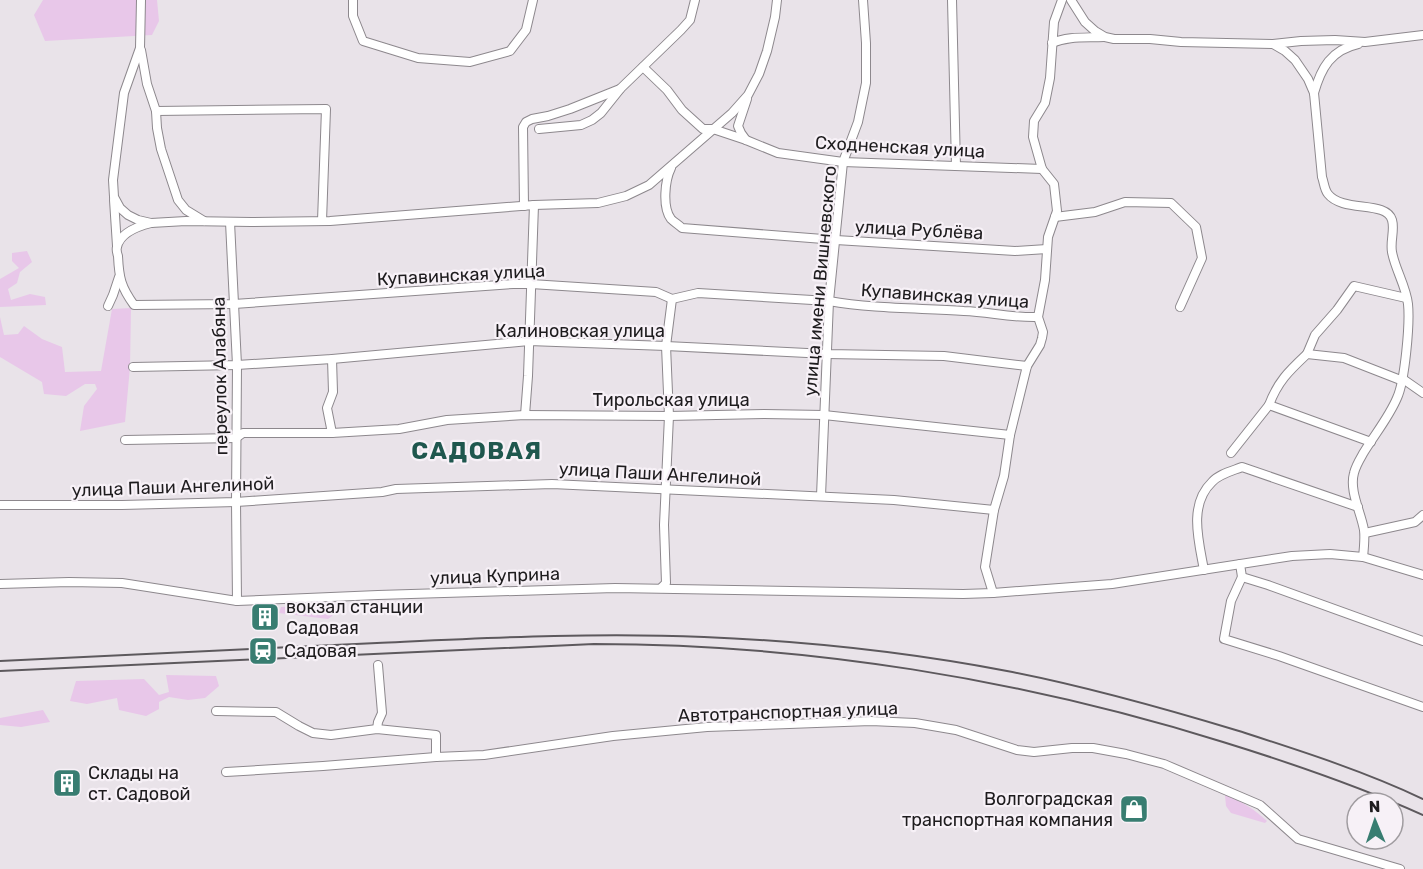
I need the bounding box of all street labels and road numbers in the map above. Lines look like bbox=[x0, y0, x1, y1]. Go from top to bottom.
street label: Сходненская улица bbox=[814, 132, 986, 162]
street label: улица имени Вишневского bbox=[799, 165, 841, 397]
street label: улица Рублёва bbox=[854, 216, 984, 244]
street label: Купавинская улица bbox=[376, 260, 546, 290]
street label: Купавинская улица bbox=[860, 279, 1030, 313]
street label: переулок Алабяна bbox=[208, 296, 232, 456]
street label: Калиновская улица bbox=[495, 320, 665, 342]
street label: Тирольская улица bbox=[592, 389, 750, 411]
street label: улица Паши Ангелиной bbox=[558, 458, 762, 490]
street label: улица Паши Ангелиной bbox=[71, 472, 275, 502]
street label: улица Куприна bbox=[430, 563, 560, 589]
street label: Автотранспортная улица bbox=[678, 697, 898, 727]

